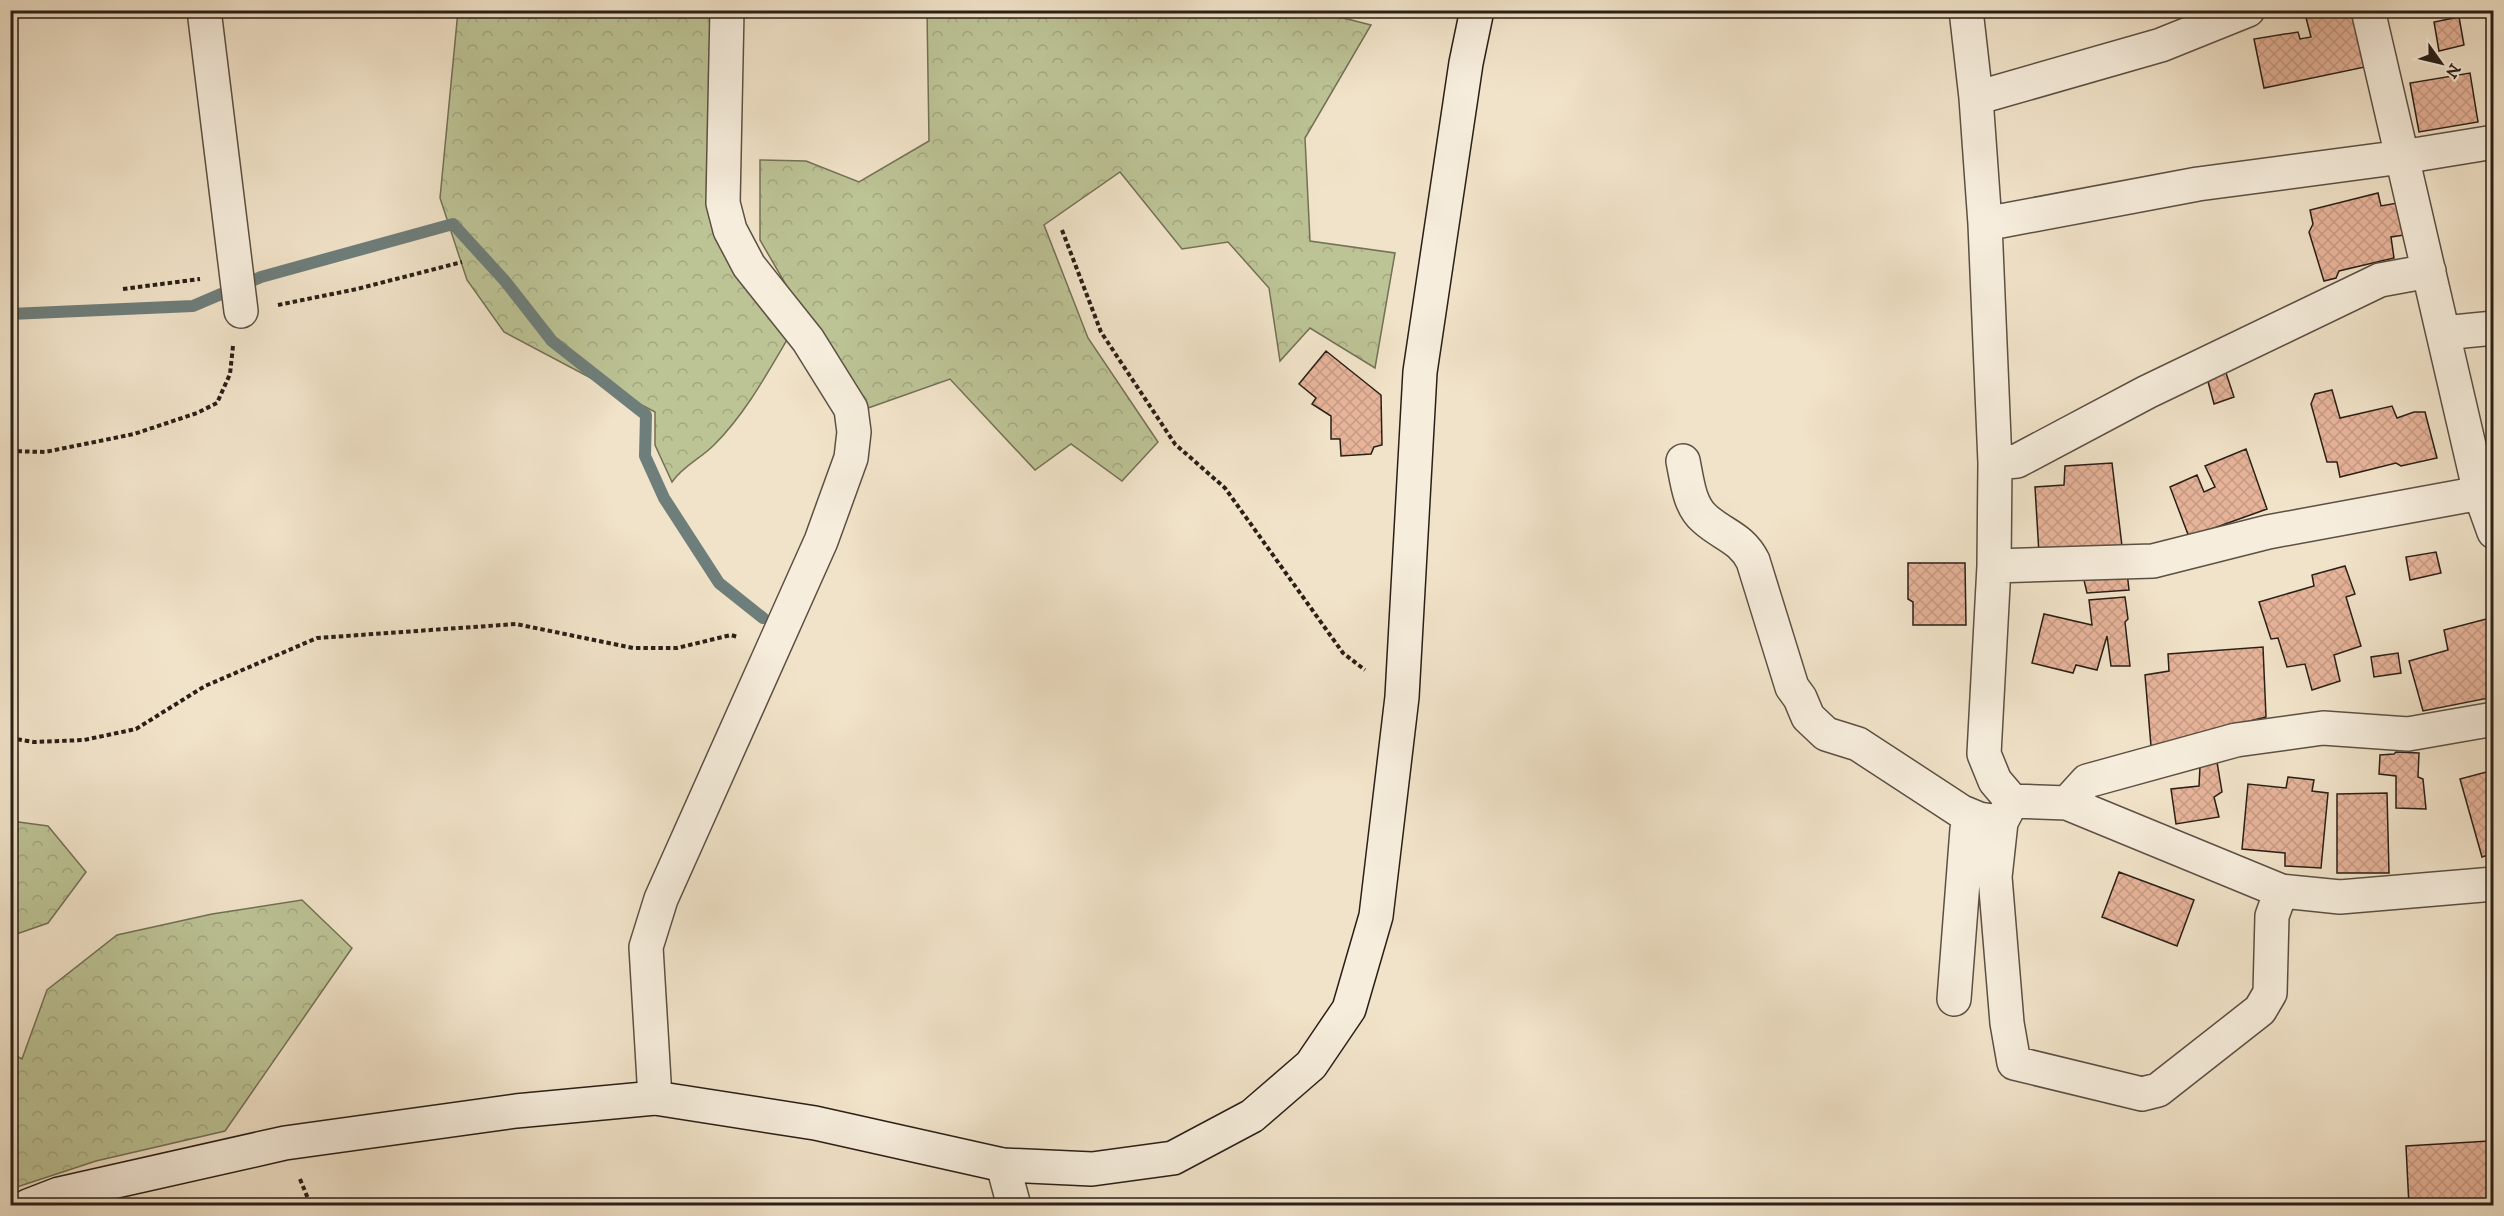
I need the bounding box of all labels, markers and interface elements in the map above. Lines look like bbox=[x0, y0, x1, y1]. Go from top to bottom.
north arrow bbox=[2411, 33, 2471, 93]
text: N bbox=[2441, 60, 2465, 82]

